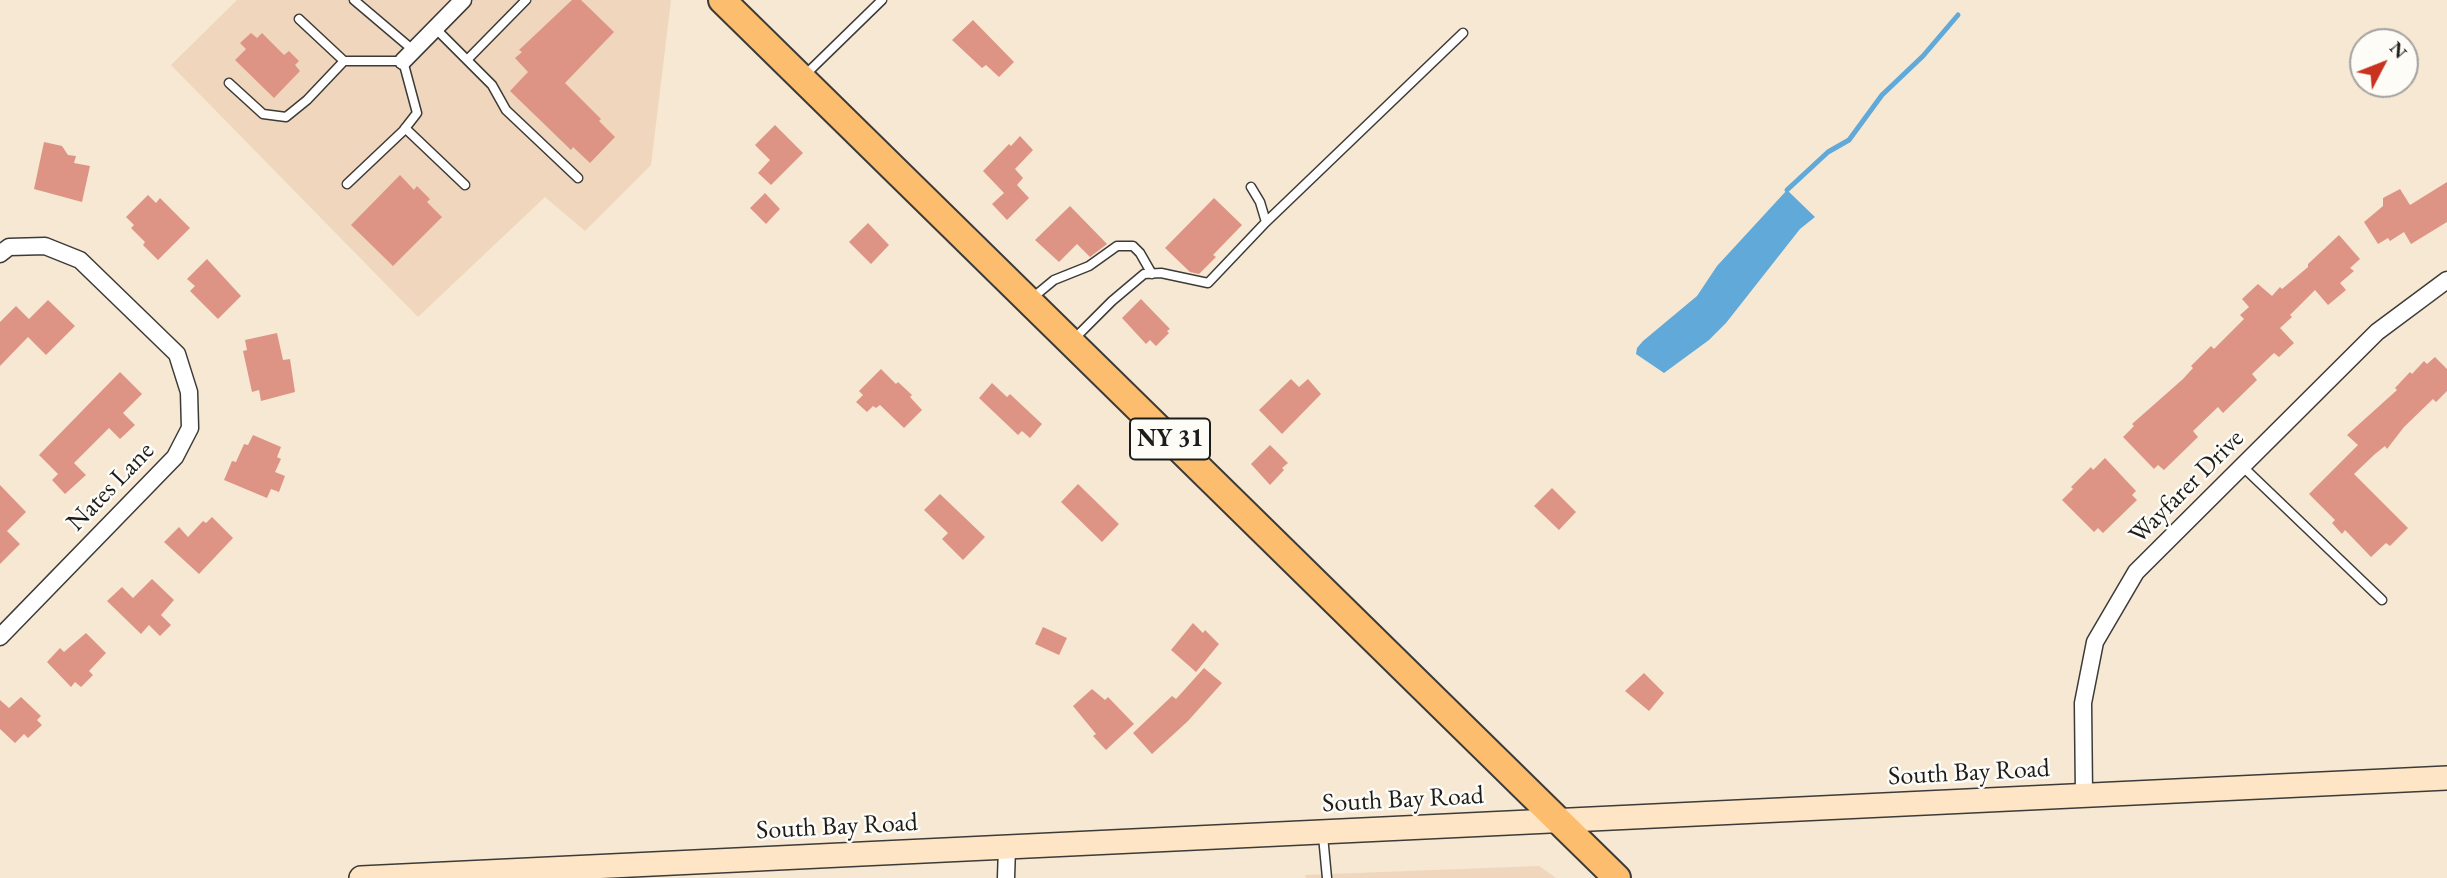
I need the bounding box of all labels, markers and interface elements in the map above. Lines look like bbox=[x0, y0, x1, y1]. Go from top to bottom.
north arrow bbox=[2349, 28, 2419, 98]
text: N bbox=[2384, 36, 2413, 64]
road number: NY 31 bbox=[1130, 418, 1210, 460]
street label: Wayfarer Drive bbox=[2123, 423, 2251, 551]
street label: Nates Lane bbox=[61, 436, 161, 538]
street label: South Bay Road bbox=[1887, 753, 2051, 793]
street label: South Bay Road bbox=[1321, 780, 1485, 820]
street label: South Bay Road bbox=[755, 807, 919, 847]

